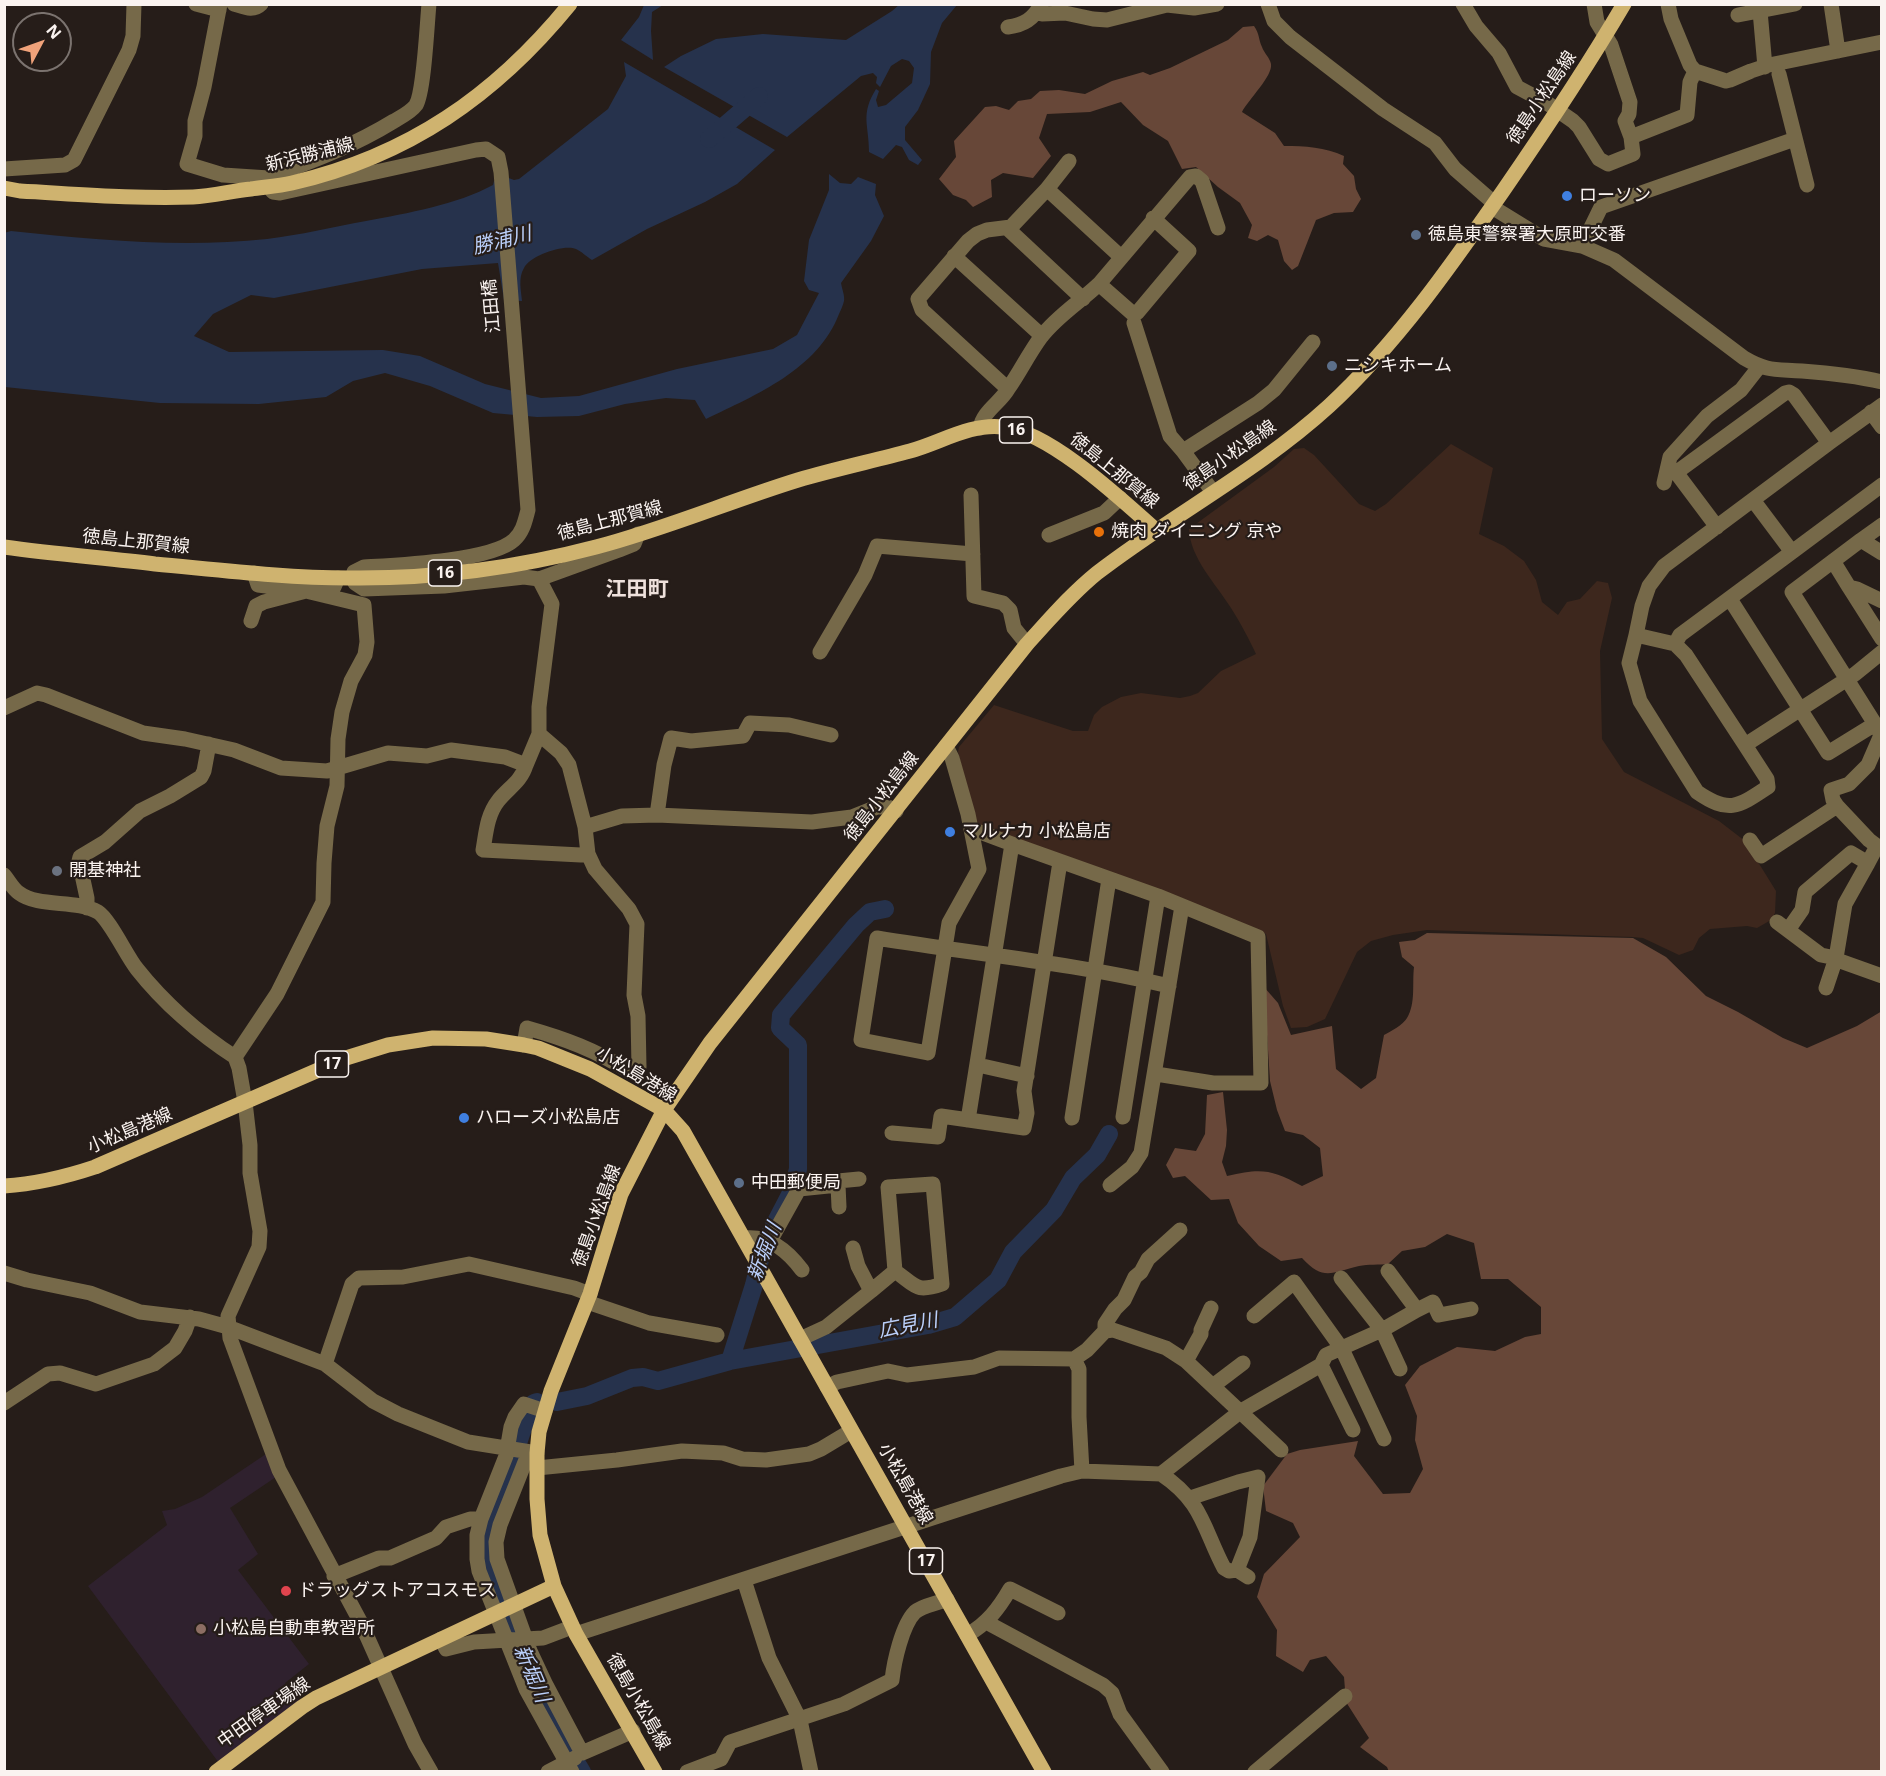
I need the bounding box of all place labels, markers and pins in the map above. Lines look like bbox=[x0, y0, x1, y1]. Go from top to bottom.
place label: ローソン bbox=[1579, 185, 1651, 207]
marker: ローソン bbox=[1560, 189, 1574, 203]
place label: 徳島東警察署大原町交番 bbox=[1428, 224, 1626, 246]
marker: 徳島東警察署大原町交番 bbox=[1409, 228, 1423, 242]
place label: ニシキホーム bbox=[1344, 355, 1452, 377]
marker: ニシキホーム bbox=[1325, 359, 1339, 373]
place label: 焼肉 ダイニング 京や bbox=[1111, 521, 1282, 543]
marker: 焼肉 ダイニング 京や bbox=[1092, 525, 1106, 539]
place label: マルナカ 小松島店 bbox=[962, 821, 1111, 843]
marker: マルナカ 小松島店 bbox=[943, 825, 957, 839]
place label: 開基神社 bbox=[69, 860, 141, 882]
marker: 開基神社 bbox=[50, 864, 64, 878]
place label: ハローズ小松島店 bbox=[476, 1107, 620, 1129]
marker: ハローズ小松島店 bbox=[457, 1111, 471, 1125]
place label: 中田郵便局 bbox=[751, 1172, 841, 1194]
marker: 中田郵便局 bbox=[732, 1176, 746, 1190]
place label: ドラッグストアコスモス bbox=[298, 1580, 496, 1602]
marker: ドラッグストアコスモス bbox=[279, 1584, 293, 1598]
place label: 小松島自動車教習所 bbox=[213, 1618, 375, 1640]
marker: 小松島自動車教習所 bbox=[194, 1622, 208, 1636]

